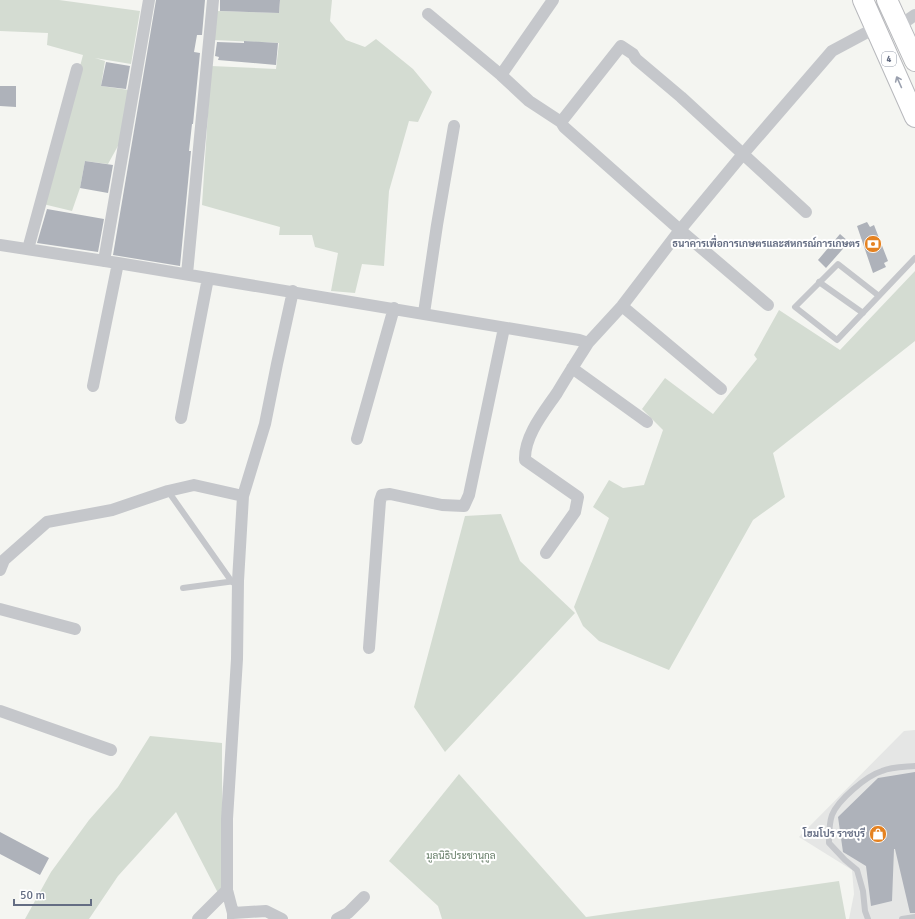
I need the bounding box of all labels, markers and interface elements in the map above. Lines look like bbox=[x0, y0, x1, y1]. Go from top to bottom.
road number: 4 bbox=[882, 52, 896, 66]
one-way arrow bbox=[895, 76, 902, 88]
bank icon: ธนาคารเพื่อการเกษตรและสหกรณ์การเกษตร bbox=[863, 234, 883, 254]
place label: ธนาคารเพื่อการเกษตรและสหกรณ์การเกษตร bbox=[672, 235, 860, 250]
shop icon: โฮมโปร ราชบุรี bbox=[868, 824, 888, 844]
place label: โฮมโปร ราชบุรี bbox=[802, 827, 865, 841]
park label: มูลนิธิประชานุกูล bbox=[426, 850, 496, 863]
scale bar bbox=[14, 881, 91, 907]
text: 50 m bbox=[20, 888, 45, 903]

